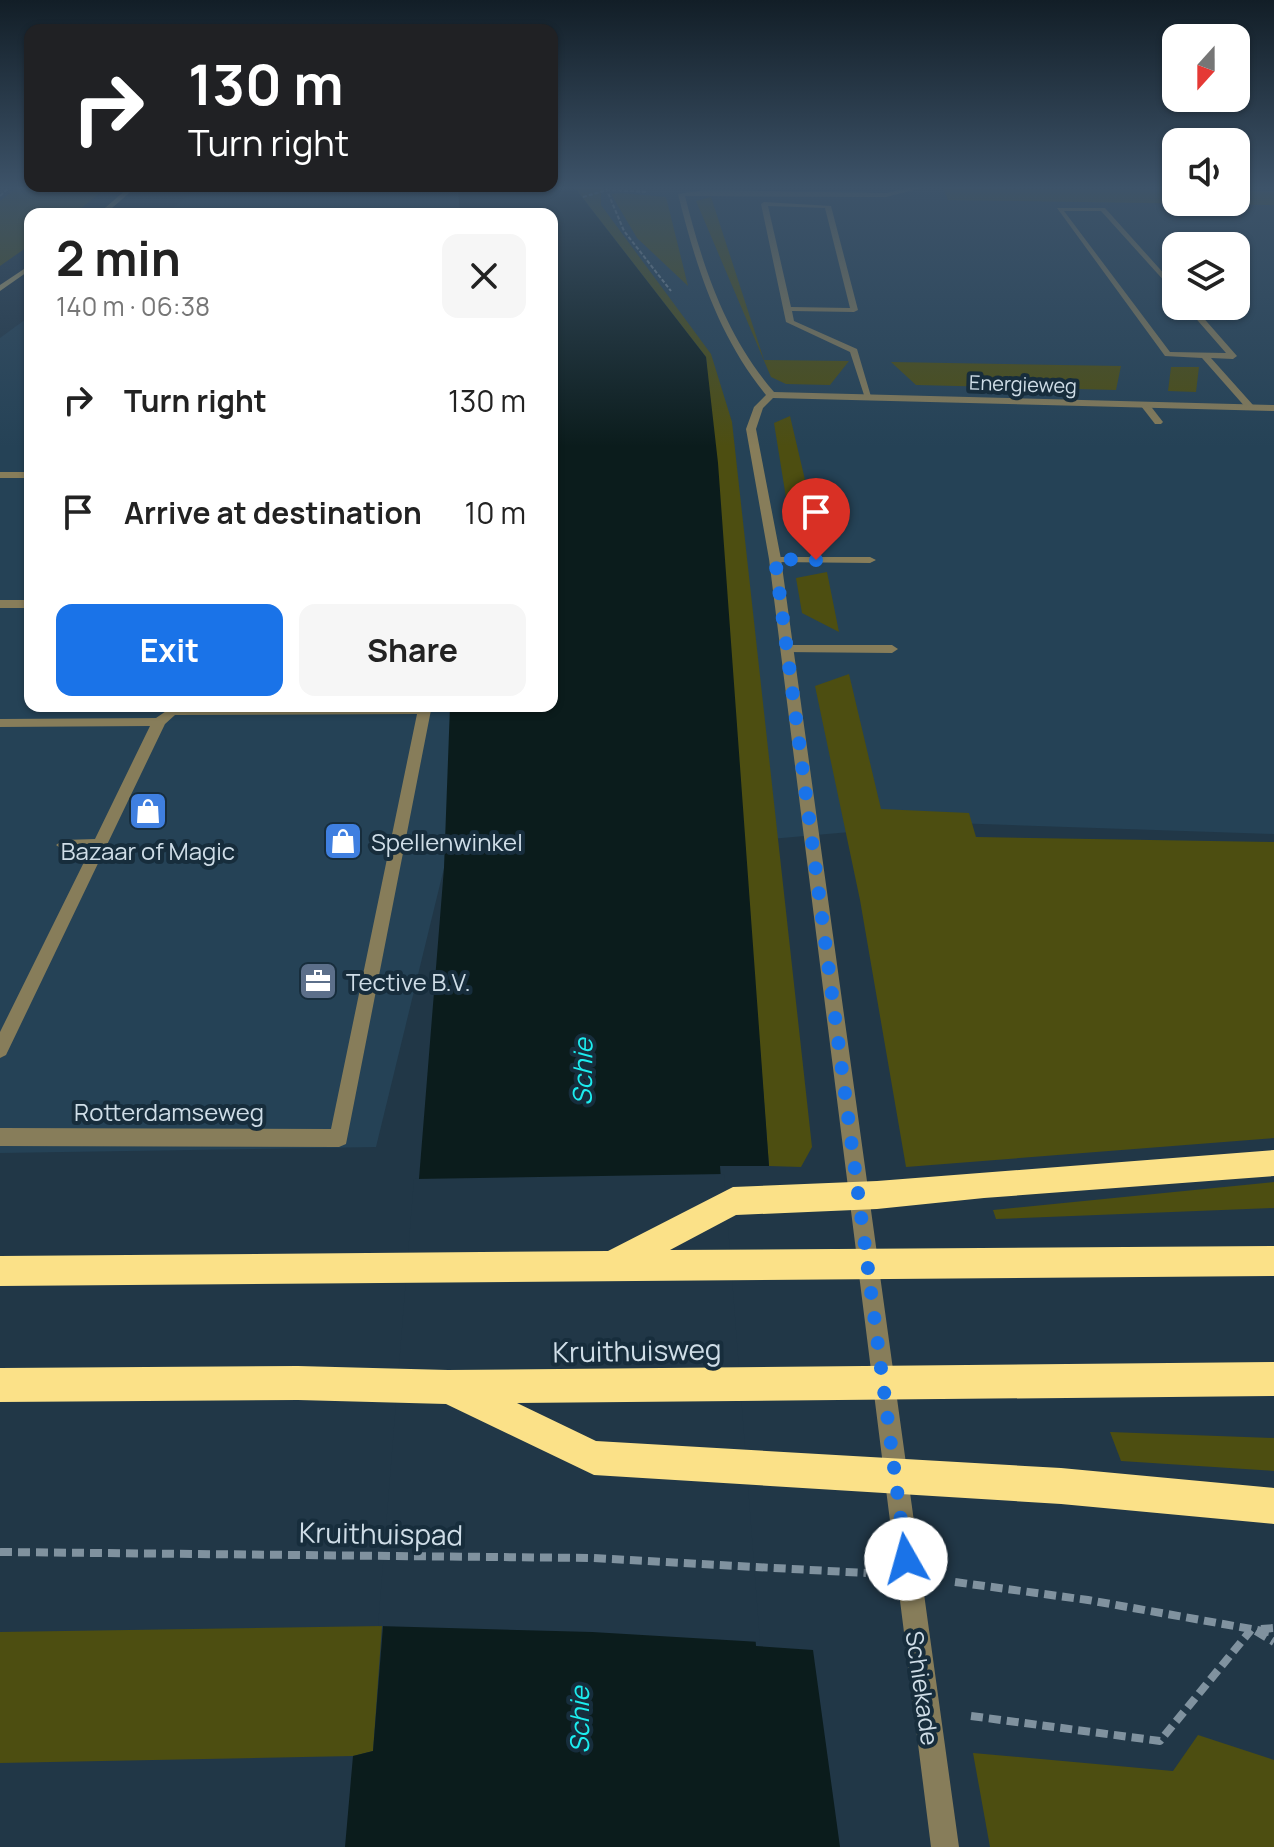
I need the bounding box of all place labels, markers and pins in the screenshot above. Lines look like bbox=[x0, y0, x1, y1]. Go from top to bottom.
pin bbox=[782, 478, 850, 560]
shop icon: Bazaar of Magic bbox=[127, 790, 169, 832]
shop icon: Spellenwinkel bbox=[322, 820, 364, 862]
place label: Spellenwinkel bbox=[371, 825, 523, 858]
place label: Bazaar of Magic bbox=[61, 834, 235, 867]
office icon: Tective B.V. bbox=[297, 960, 339, 1002]
place label: Tective B.V. bbox=[346, 965, 471, 998]

